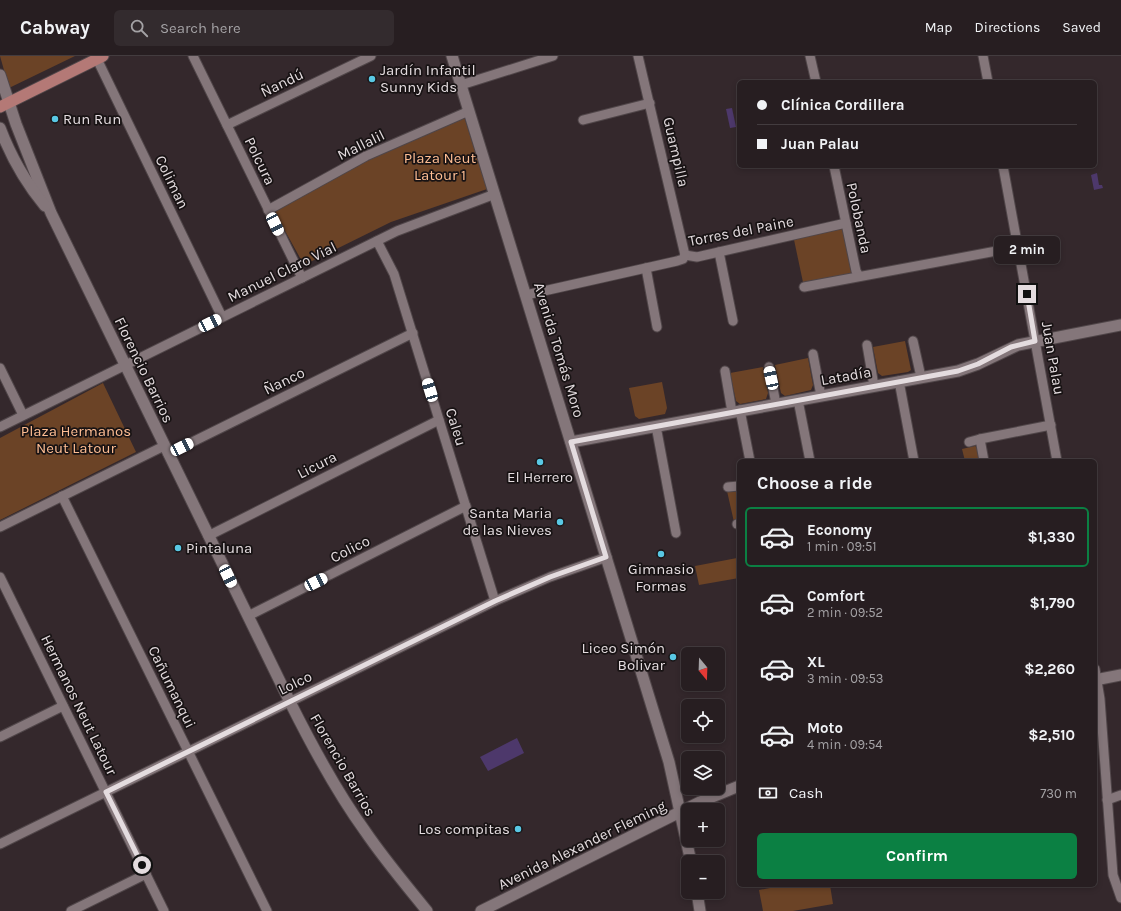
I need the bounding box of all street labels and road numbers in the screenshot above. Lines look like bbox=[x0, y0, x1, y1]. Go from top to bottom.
street label: Ñandú bbox=[258, 65, 306, 101]
street label: Guampilla bbox=[659, 115, 693, 189]
street label: Mallalil bbox=[334, 126, 388, 164]
street label: Polcura bbox=[241, 134, 279, 188]
street label: Coliman bbox=[151, 152, 193, 212]
street label: Polobanda bbox=[843, 181, 875, 255]
street label: Torres del Paine bbox=[687, 212, 795, 250]
street label: Manuel Claro Vial bbox=[225, 238, 339, 306]
street label: Avenida Tomás Moro bbox=[530, 280, 588, 420]
street label: Florencio Barrios bbox=[111, 314, 177, 426]
street label: Juan Palau bbox=[1038, 320, 1068, 396]
street label: Ñanco bbox=[260, 363, 308, 399]
street label: Latadía bbox=[819, 363, 873, 389]
street label: Caleu bbox=[442, 406, 470, 448]
street label: Licura bbox=[294, 447, 340, 483]
street label: Colico bbox=[327, 531, 373, 567]
street label: Hermanos Neut Latour bbox=[37, 632, 121, 779]
street label: Cañumanqui bbox=[144, 643, 200, 731]
street label: Lolco bbox=[275, 667, 315, 699]
street label: Florencio Barrios bbox=[306, 711, 380, 819]
street label: Avenida Alexander Fleming bbox=[495, 796, 669, 894]

